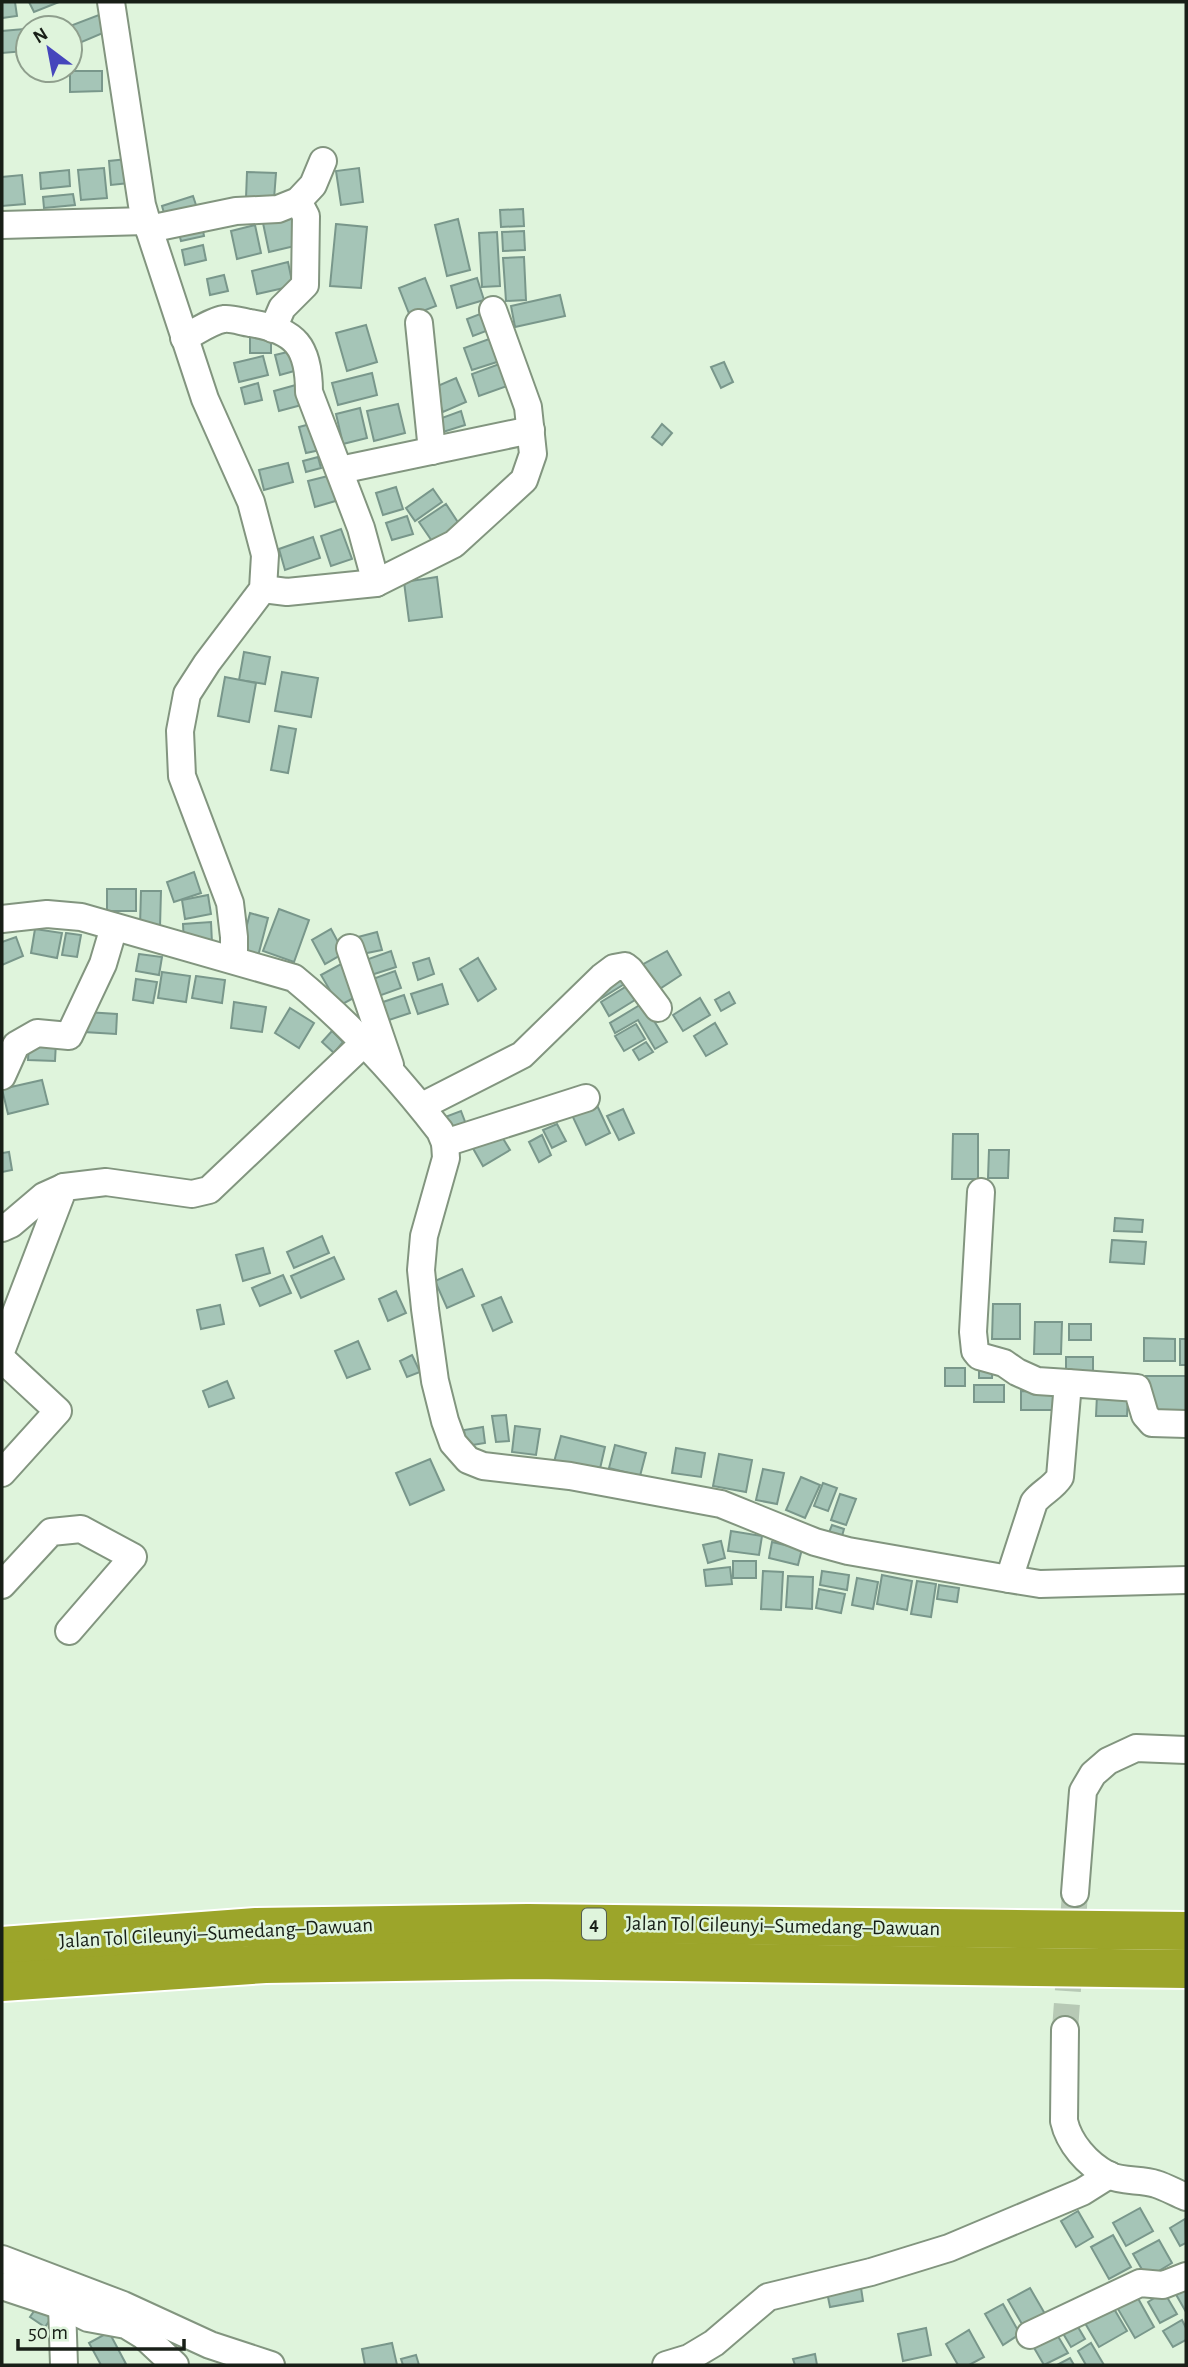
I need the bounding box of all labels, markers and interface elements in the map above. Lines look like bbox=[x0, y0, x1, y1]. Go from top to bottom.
north arrow bbox=[14, 14, 84, 84]
text: N bbox=[30, 24, 51, 47]
road number: 4 bbox=[582, 1908, 606, 1940]
street label: Jalan Tol Cileunyi–Sumedang–Dawuan bbox=[626, 1913, 940, 1939]
street label: Jalan Tol Cileunyi–Sumedang–Dawuan bbox=[58, 1914, 374, 1952]
scale bar bbox=[18, 2308, 184, 2352]
text: 50 m bbox=[28, 2322, 68, 2343]

